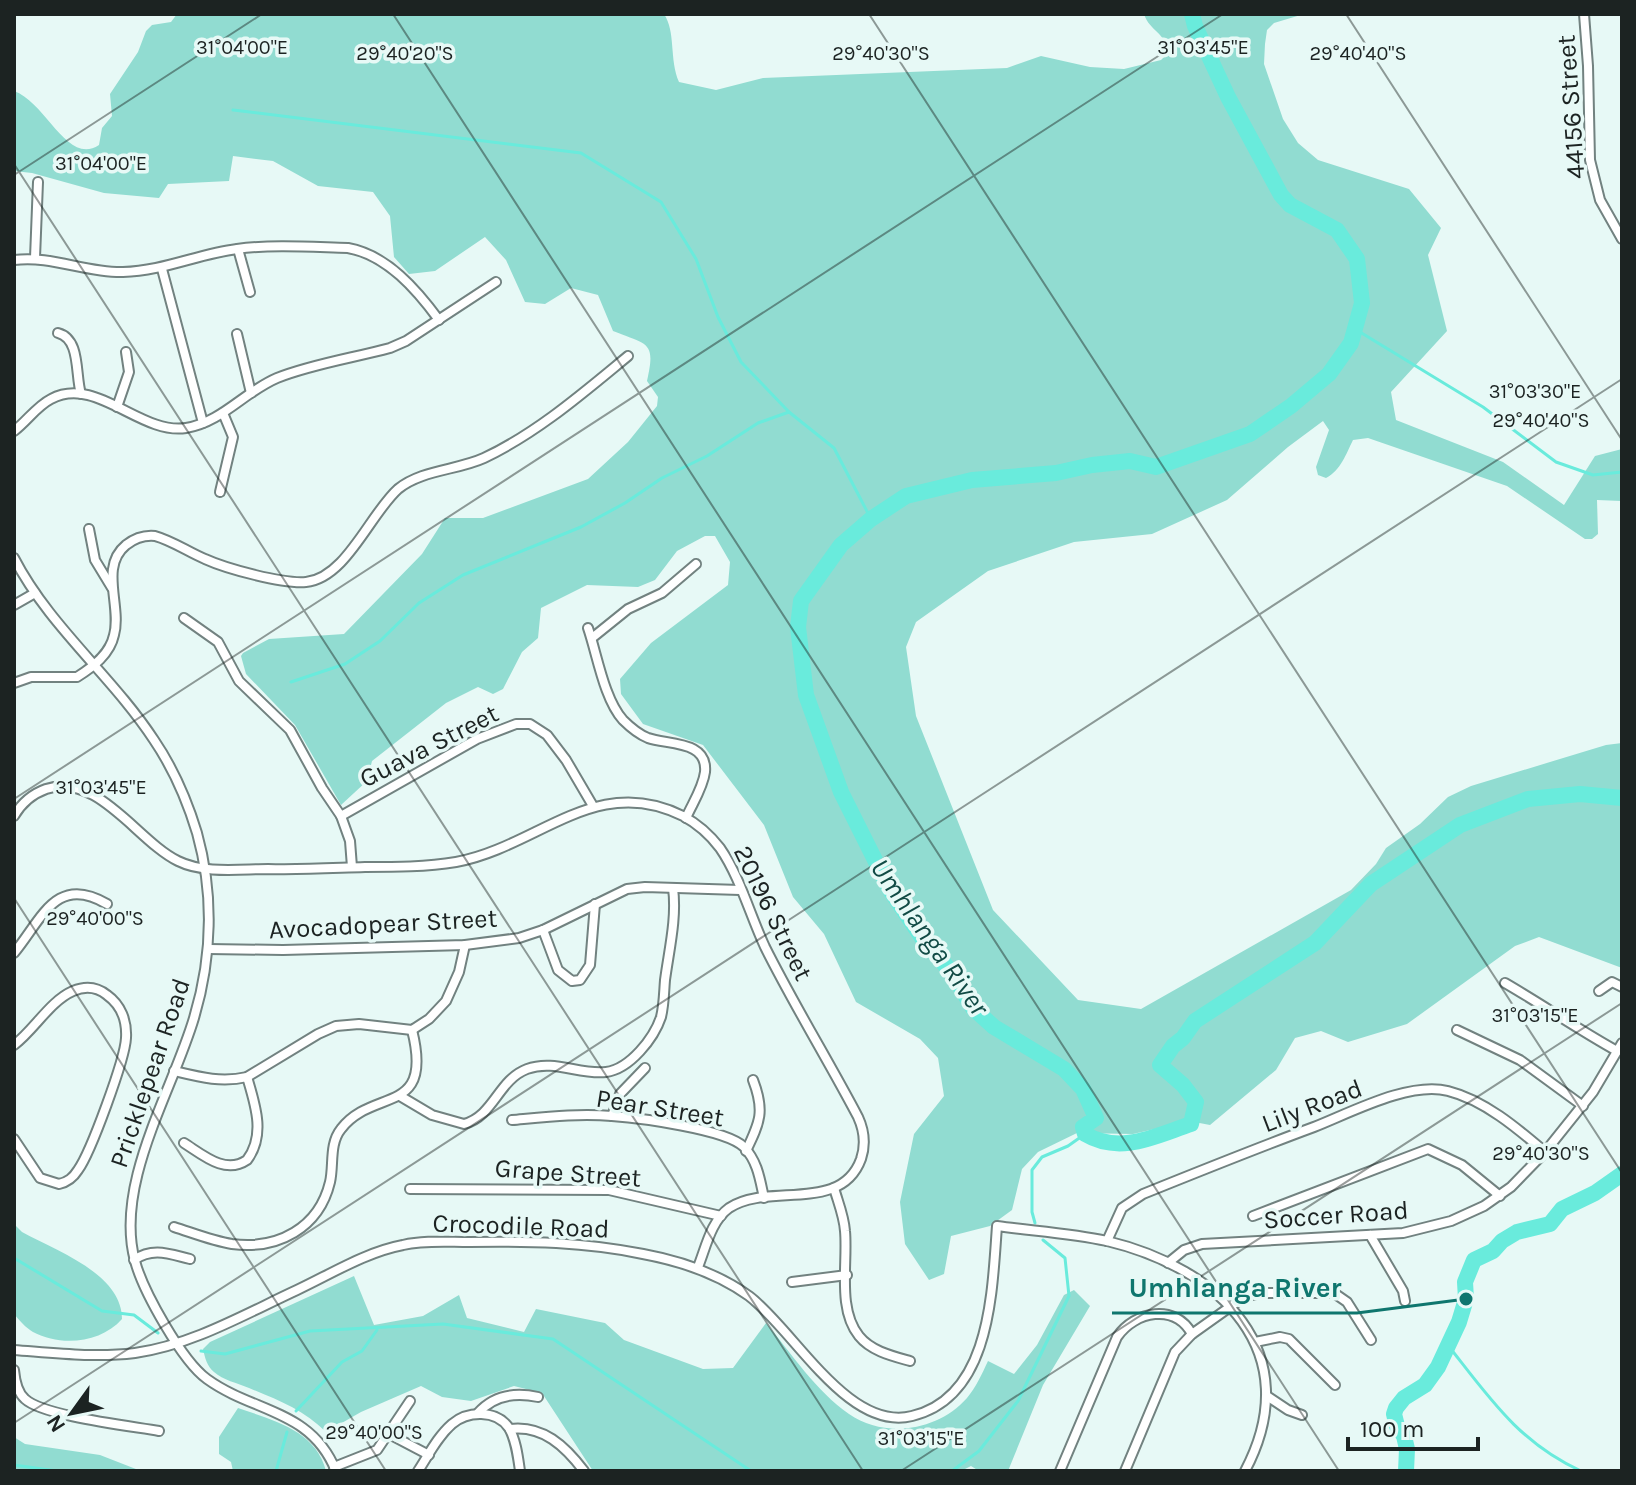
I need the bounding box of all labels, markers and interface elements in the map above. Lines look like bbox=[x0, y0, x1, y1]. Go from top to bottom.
street label: 44156 Street bbox=[1550, 34, 1592, 180]
text: 31°04'00"E bbox=[196, 36, 288, 59]
text: 31°03'45"E bbox=[1157, 36, 1249, 59]
text: 29°40'20"S bbox=[356, 42, 454, 65]
text: 29°40'30"S bbox=[832, 42, 930, 65]
text: 29°40'40"S bbox=[1310, 42, 1406, 65]
text: 31°04'00"E bbox=[55, 152, 147, 175]
text: 31°03'30"E bbox=[1489, 380, 1581, 403]
text: 29°40'40"S bbox=[1493, 409, 1589, 432]
street label: Guava Street bbox=[354, 698, 504, 794]
text: 31°03'45"E bbox=[55, 776, 147, 799]
street label: 20196 Street bbox=[727, 840, 819, 986]
water label: Umhlanga River bbox=[864, 852, 997, 1023]
street label: Avocadopear Street bbox=[268, 903, 498, 945]
text: 29°40'00"S bbox=[46, 907, 144, 930]
street label: Pricklepear Road bbox=[103, 974, 197, 1172]
text: 31°03'15"E bbox=[1492, 1004, 1578, 1027]
street label: Lily Road bbox=[1257, 1073, 1367, 1139]
street label: Pear Street bbox=[594, 1083, 726, 1133]
text: 29°40'30"S bbox=[1492, 1142, 1590, 1165]
street label: Grape Street bbox=[494, 1152, 642, 1194]
street label: Soccer Road bbox=[1262, 1194, 1410, 1236]
street label: Crocodile Road bbox=[432, 1207, 610, 1245]
callout: Umhlanga River bbox=[1112, 1261, 1357, 1313]
text: Umhlanga River bbox=[1128, 1271, 1342, 1304]
north arrow bbox=[32, 1373, 112, 1453]
scale bar bbox=[1348, 1401, 1478, 1451]
text: N bbox=[41, 1410, 71, 1437]
text: 100 m bbox=[1360, 1415, 1425, 1443]
text: 29°40'00"S bbox=[325, 1421, 423, 1444]
text: 31°03'15"E bbox=[878, 1427, 964, 1450]

